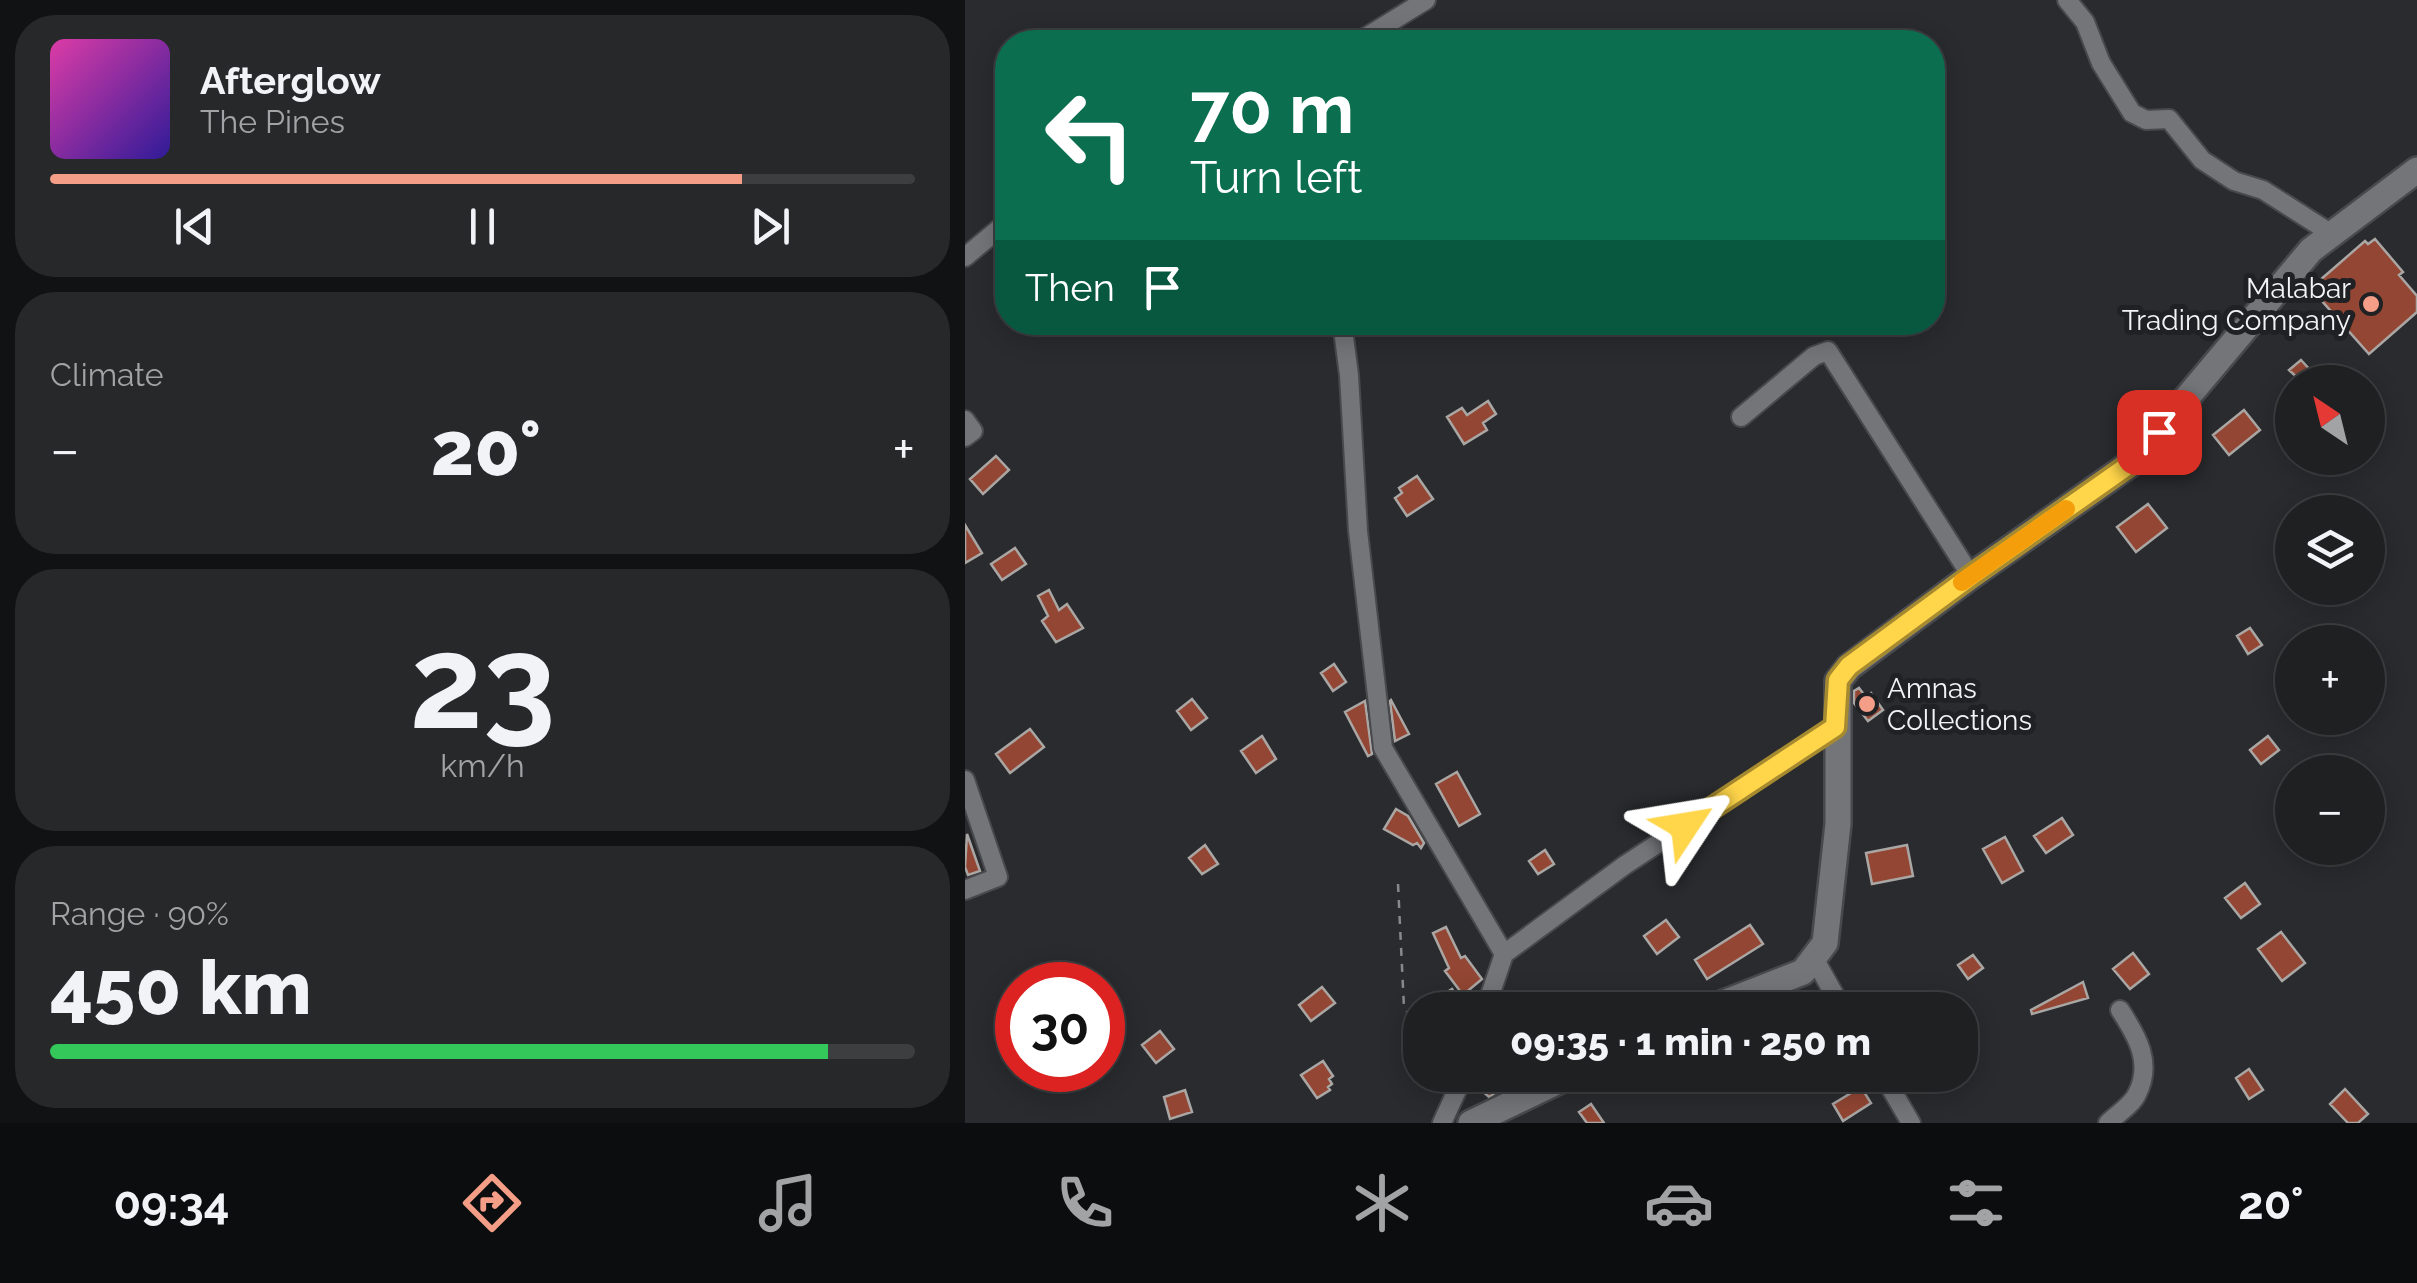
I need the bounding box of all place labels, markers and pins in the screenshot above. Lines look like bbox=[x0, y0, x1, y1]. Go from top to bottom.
place label: Malabar Trading Company bbox=[2122, 272, 2351, 337]
marker: Malabar Trading Company bbox=[2360, 293, 2382, 315]
pin bbox=[2117, 390, 2202, 475]
place label: Amnas Collections bbox=[1887, 672, 2032, 737]
marker: Amnas Collections bbox=[1856, 693, 1878, 715]

